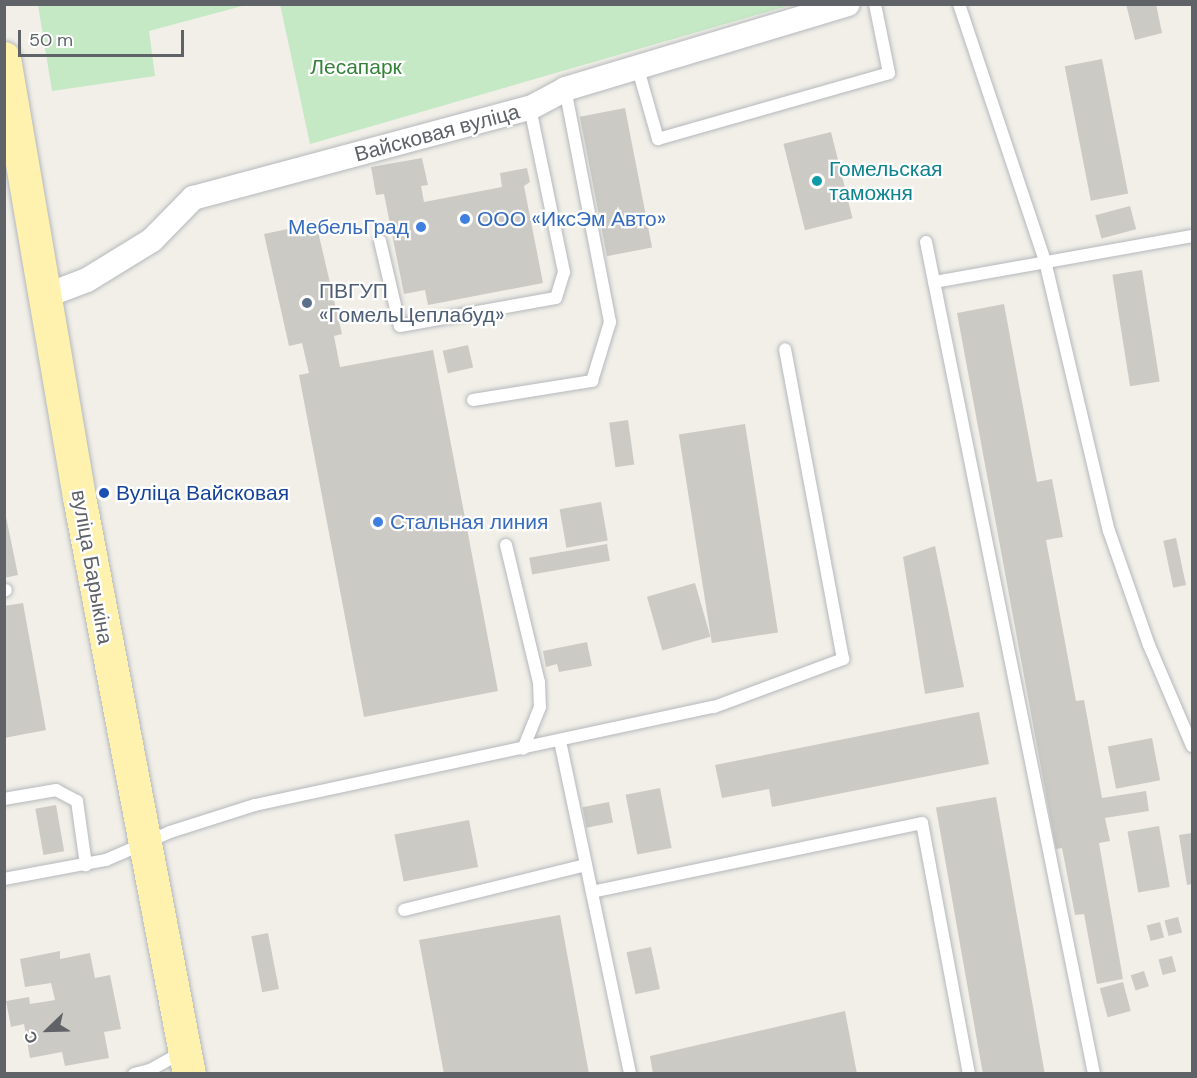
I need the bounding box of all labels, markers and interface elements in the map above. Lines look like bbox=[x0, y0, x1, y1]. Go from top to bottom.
scale bar bbox=[21, 18, 188, 56]
text: 50 m bbox=[29, 28, 73, 52]
park label: Лесапарк bbox=[310, 54, 402, 80]
street label: Вайсковая вуліца bbox=[352, 99, 522, 167]
place label: Гомельская таможня bbox=[829, 156, 942, 206]
marker: Гомельская таможня bbox=[810, 174, 824, 188]
place label: ООО «ИксЭм Авто» bbox=[477, 206, 666, 232]
marker: ООО «ИксЭм Авто» bbox=[458, 212, 472, 226]
place label: МебельГрад bbox=[288, 214, 409, 240]
marker: МебельГрад bbox=[414, 220, 428, 234]
place label: ПВГУП «ГомельЦеплабуд» bbox=[319, 278, 504, 328]
marker: ПВГУП «ГомельЦеплабуд» bbox=[300, 296, 314, 310]
place label: Вуліца Вайсковая bbox=[116, 480, 289, 506]
marker: Вуліца Вайсковая bbox=[97, 486, 111, 500]
street label: вуліца Барыкіна bbox=[66, 488, 118, 646]
place label: Стальная линия bbox=[390, 509, 548, 535]
marker: Стальная линия bbox=[371, 515, 385, 529]
north arrow bbox=[18, 1000, 78, 1060]
text: С bbox=[19, 1028, 43, 1047]

